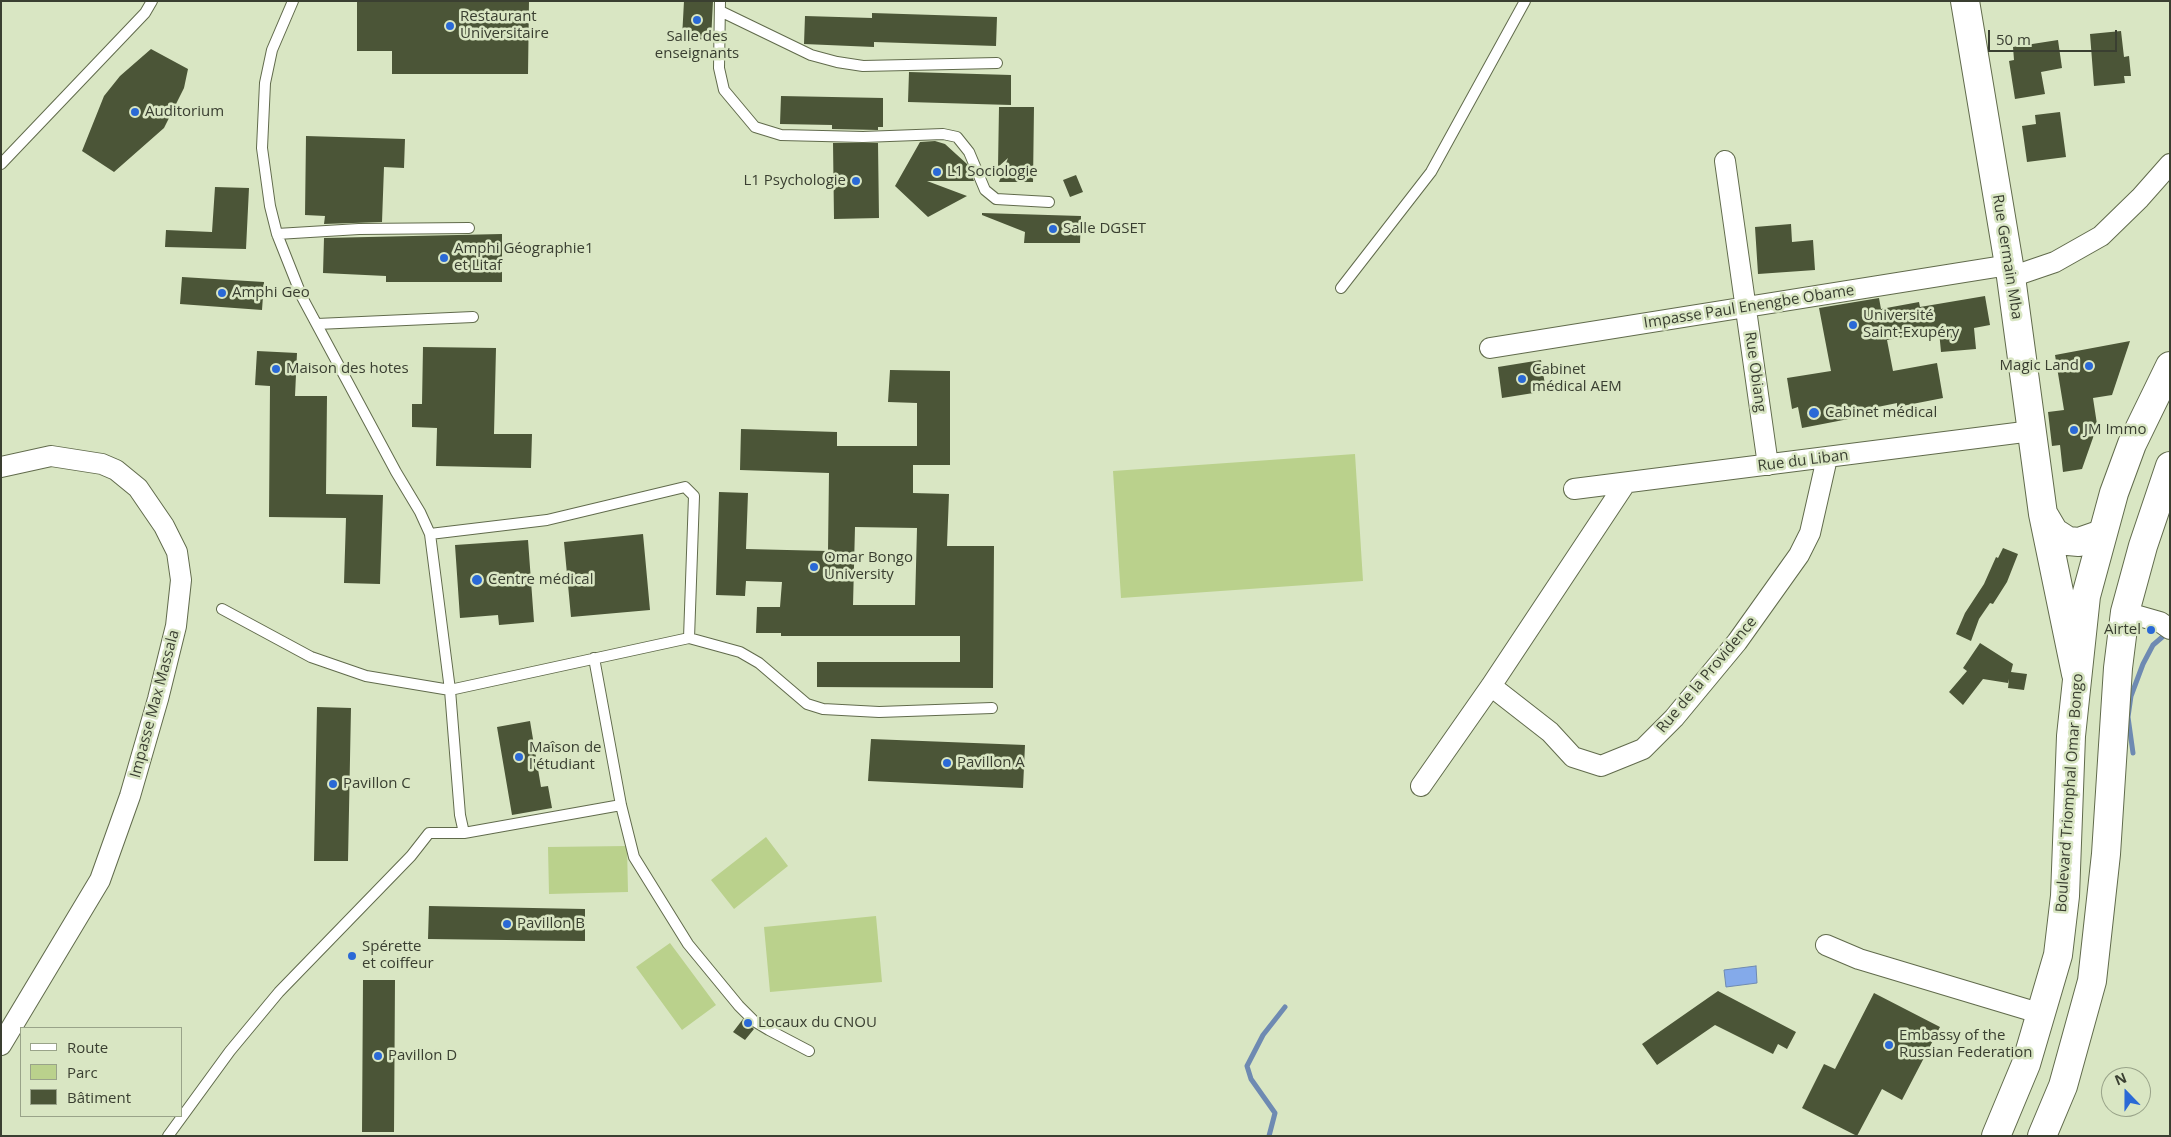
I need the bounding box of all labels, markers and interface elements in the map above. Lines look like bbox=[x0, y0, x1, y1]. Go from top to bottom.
place label: Restaurant Universitaire bbox=[460, 8, 549, 43]
marker: Salle des enseignants bbox=[691, 14, 703, 26]
marker: Restaurant Universitaire bbox=[444, 20, 456, 32]
scale bar bbox=[1991, 20, 2120, 52]
place label: Salle des enseignants bbox=[655, 28, 739, 63]
text: 50 m bbox=[1996, 29, 2031, 49]
place label: Auditorium bbox=[145, 103, 224, 121]
marker: Auditorium bbox=[129, 106, 141, 118]
place label: L1 Sociologie bbox=[947, 163, 1038, 181]
marker: L1 Sociologie bbox=[931, 166, 943, 178]
place label: L1 Psychologie bbox=[743, 172, 846, 190]
marker: L1 Psychologie bbox=[850, 175, 862, 187]
street label: Rue Germain Mba bbox=[1988, 193, 2026, 321]
place label: Salle DGSET bbox=[1063, 220, 1146, 238]
marker: Salle DGSET bbox=[1047, 223, 1059, 235]
place label: Amphi Géographie1 et Litaf bbox=[454, 240, 594, 275]
marker: Amphi Géographie1 et Litaf bbox=[438, 252, 450, 264]
street label: Impasse Paul Enengbe Obame bbox=[1643, 281, 1855, 333]
place label: Amphi Geo bbox=[232, 284, 310, 302]
marker: Amphi Geo bbox=[216, 287, 228, 299]
place label: Université Saint-Exupéry bbox=[1863, 307, 1959, 342]
marker: Université Saint-Exupéry bbox=[1847, 319, 1859, 331]
street label: Rue Obiang bbox=[1740, 331, 1770, 413]
place label: Magic Land bbox=[2000, 357, 2079, 375]
place label: Maison des hotes bbox=[286, 360, 409, 378]
marker: Magic Land bbox=[2083, 360, 2095, 372]
place label: Cabinet médical AEM bbox=[1532, 361, 1622, 396]
marker: Maison des hotes bbox=[270, 363, 282, 375]
marker: Cabinet médical AEM bbox=[1516, 373, 1528, 385]
place label: Cabinet médical bbox=[1825, 404, 1937, 422]
marker: Cabinet médical bbox=[1807, 406, 1821, 420]
place label: JM Immo bbox=[2084, 421, 2146, 439]
marker: JM Immo bbox=[2068, 424, 2080, 436]
street label: Rue du Liban bbox=[1757, 446, 1849, 476]
place label: Omar Bongo University bbox=[824, 549, 913, 584]
marker: Omar Bongo University bbox=[808, 561, 820, 573]
place label: Centre médical bbox=[488, 571, 593, 589]
marker: Centre médical bbox=[470, 573, 484, 587]
street label: Rue de la Providence bbox=[1653, 613, 1761, 737]
place label: Airtel bbox=[2104, 621, 2141, 639]
marker: Airtel bbox=[2145, 624, 2157, 636]
street label: Impasse Max Massala bbox=[127, 628, 183, 780]
street label: Boulevard Triomphal Omar Bongo bbox=[2053, 673, 2087, 913]
place label: Maîson de l'étudiant bbox=[529, 739, 601, 774]
marker: Maîson de l'étudiant bbox=[513, 751, 525, 763]
place label: Pavillon A bbox=[957, 754, 1025, 772]
marker: Pavillon A bbox=[941, 757, 953, 769]
place label: Pavillon C bbox=[343, 775, 411, 793]
marker: Pavillon C bbox=[327, 778, 339, 790]
place label: Pavillon B bbox=[517, 915, 585, 933]
marker: Pavillon B bbox=[501, 918, 513, 930]
place label: Spérette et coiffeur bbox=[362, 938, 434, 973]
marker: Spérette et coiffeur bbox=[346, 950, 358, 962]
place label: Locaux du CNOU bbox=[758, 1014, 877, 1032]
marker: Locaux du CNOU bbox=[742, 1017, 754, 1029]
legend bbox=[20, 1027, 182, 1117]
place label: Embassy of the Russian Federation bbox=[1899, 1027, 2033, 1062]
text: Route bbox=[67, 1037, 108, 1057]
marker: Embassy of the Russian Federation bbox=[1883, 1039, 1895, 1051]
place label: Pavillon D bbox=[388, 1047, 457, 1065]
marker: Pavillon D bbox=[372, 1050, 384, 1062]
text: Parc bbox=[67, 1062, 98, 1082]
north arrow bbox=[2101, 1067, 2151, 1117]
text: N bbox=[2112, 1068, 2129, 1090]
text: Bâtiment bbox=[67, 1087, 131, 1107]

